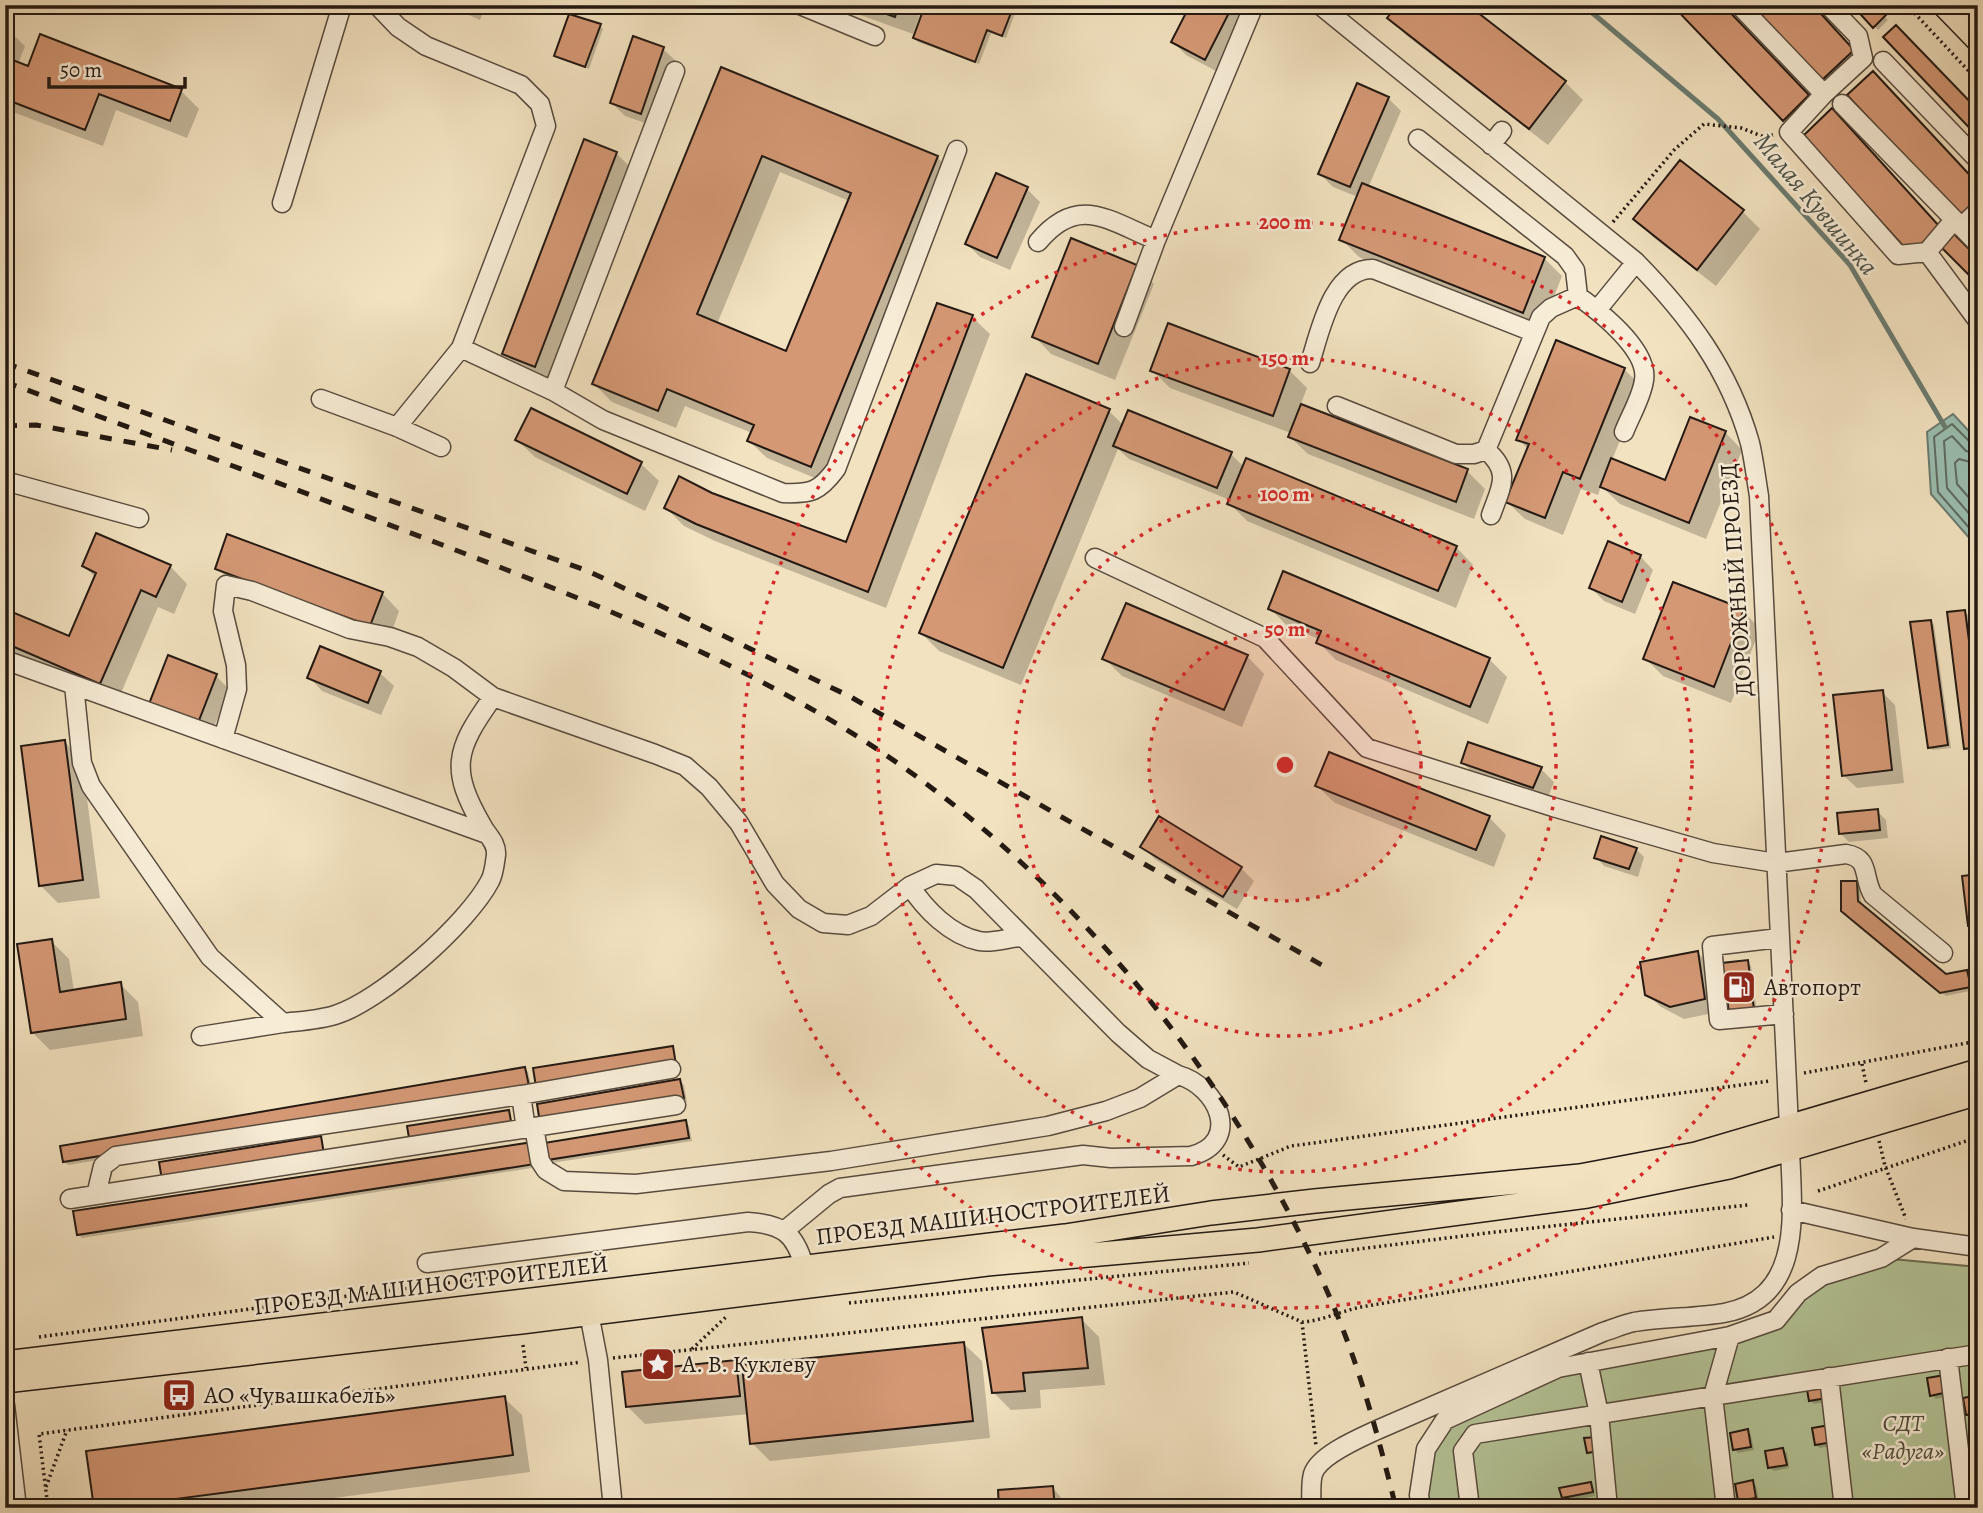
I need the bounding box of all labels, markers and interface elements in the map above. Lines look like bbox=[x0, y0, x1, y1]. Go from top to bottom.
scale bar bbox=[49, 46, 186, 90]
text: 50 m bbox=[60, 56, 102, 84]
water label: Малая Кувшинка bbox=[1746, 125, 1886, 283]
text: 200 m bbox=[1259, 208, 1312, 236]
text: 150 m bbox=[1261, 344, 1310, 372]
street label: ДОРОЖНЫЙ ПРОЕЗД bbox=[1712, 462, 1760, 698]
text: 100 m bbox=[1260, 480, 1310, 508]
text: 50 m bbox=[1265, 615, 1306, 643]
centre of rings bbox=[1273, 753, 1297, 777]
fuel station icon: Автопорт bbox=[1720, 968, 1758, 1006]
place label: Автопорт bbox=[1763, 971, 1861, 1003]
street label: ПРОЕЗД МАШИНОСТРОИТЕЛЕЙ bbox=[814, 1177, 1172, 1253]
street label: ПРОЕЗД МАШИНОСТРОИТЕЛЕЙ bbox=[252, 1247, 610, 1323]
place icon: А. В. Куклеву bbox=[639, 1345, 677, 1383]
place label: А. В. Куклеву bbox=[681, 1348, 816, 1380]
bus stop icon: АО «Чувашкабель» bbox=[160, 1376, 198, 1414]
place label: АО «Чувашкабель» bbox=[203, 1379, 395, 1411]
park label: СДТ «Радуга» bbox=[1862, 1407, 1944, 1467]

